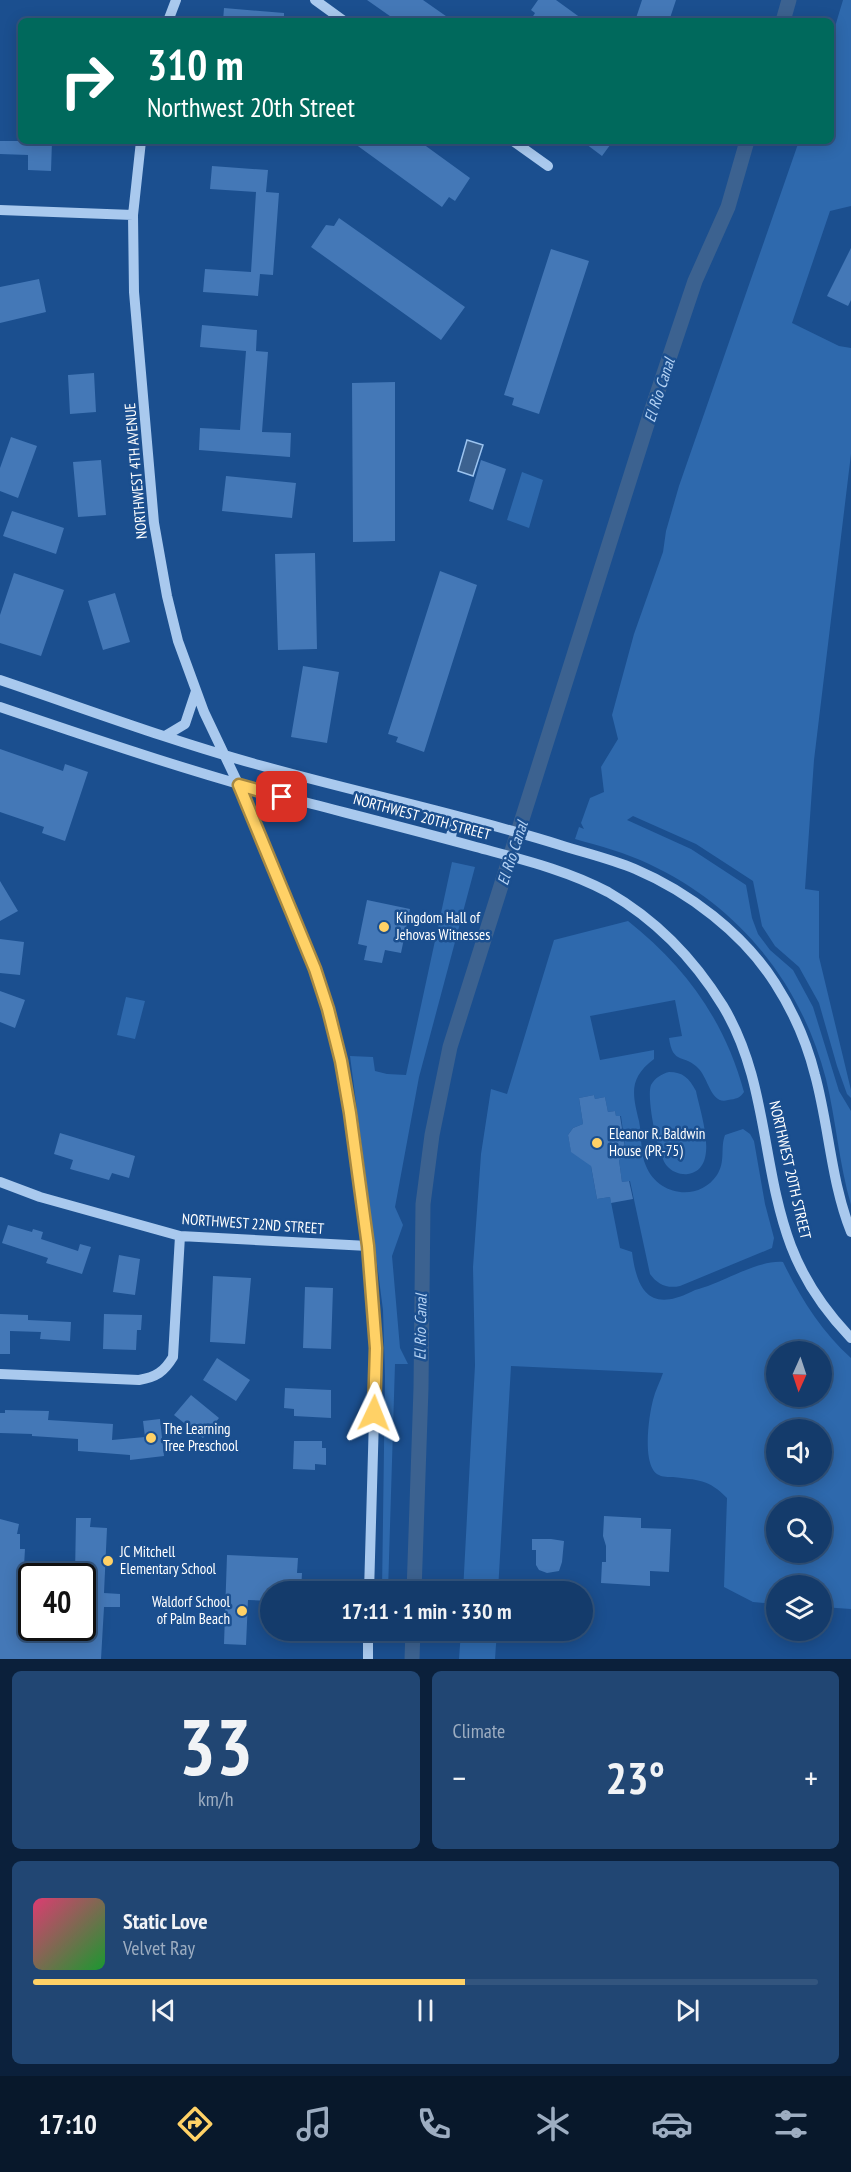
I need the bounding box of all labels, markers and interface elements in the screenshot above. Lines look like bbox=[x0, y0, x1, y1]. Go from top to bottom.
text: 310 m bbox=[147, 37, 244, 92]
icon: right bbox=[48, 42, 126, 120]
text: Northwest 20th Street bbox=[147, 90, 355, 124]
water label: El Rio Canal bbox=[639, 354, 679, 425]
street label: NORTHWEST 4TH AVENUE bbox=[120, 402, 151, 540]
pin bbox=[256, 771, 307, 822]
icon: arrive bbox=[265, 780, 298, 813]
street label: NORTHWEST 20TH STREET bbox=[351, 789, 493, 844]
water label: El Rio Canal bbox=[492, 817, 532, 888]
place label: Kingdom Hall of Jehovas Witnesses bbox=[395, 908, 490, 944]
marker: Kingdom Hall of Jehovas Witnesses bbox=[377, 920, 391, 934]
street label: NORTHWEST 20TH STREET bbox=[765, 1099, 816, 1241]
place label: Eleanor R. Baldwin House (PR-75) bbox=[609, 1124, 705, 1160]
marker: Eleanor R. Baldwin House (PR-75) bbox=[590, 1136, 604, 1150]
street label: NORTHWEST 22ND STREET bbox=[181, 1209, 325, 1238]
water label: El Rio Canal bbox=[409, 1293, 431, 1360]
north arrow bbox=[766, 1341, 832, 1407]
map controls bbox=[766, 1341, 832, 1641]
position arrow bbox=[342, 1381, 406, 1445]
place label: The Learning Tree Preschool bbox=[163, 1419, 239, 1455]
button: sound bbox=[766, 1419, 832, 1485]
marker: The Learning Tree Preschool bbox=[144, 1431, 158, 1445]
button: search bbox=[766, 1497, 832, 1563]
place label: JC Mitchell Elementary School bbox=[119, 1542, 217, 1578]
marker: JC Mitchell Elementary School bbox=[101, 1554, 115, 1568]
speed limit sign: 40 bbox=[18, 1563, 96, 1641]
button: layers bbox=[766, 1575, 832, 1641]
place label: Waldorf School of Palm Beach bbox=[152, 1592, 230, 1628]
text: 17:11 · 1 min · 330 m bbox=[341, 1597, 512, 1625]
marker: Waldorf School of Palm Beach bbox=[235, 1604, 249, 1618]
text: 33 bbox=[178, 1696, 253, 1797]
text: Climate bbox=[453, 1718, 505, 1744]
text: 23° bbox=[606, 1748, 665, 1806]
text: − bbox=[453, 1756, 466, 1799]
text: + bbox=[804, 1756, 818, 1799]
text: km/h bbox=[198, 1786, 233, 1812]
text: Static Love bbox=[123, 1907, 208, 1935]
text: Velvet Ray bbox=[123, 1935, 195, 1961]
icon: previous bbox=[147, 1994, 180, 2027]
icon: pause bbox=[409, 1994, 442, 2027]
icon: next bbox=[671, 1994, 704, 2027]
icon: directions bbox=[174, 2103, 216, 2145]
icon: music bbox=[293, 2103, 335, 2145]
icon: phone bbox=[413, 2103, 455, 2145]
icon: climate bbox=[532, 2103, 574, 2145]
icon: car bbox=[651, 2103, 693, 2145]
icon: filters bbox=[770, 2103, 812, 2145]
text: 17:10 bbox=[39, 2107, 97, 2141]

